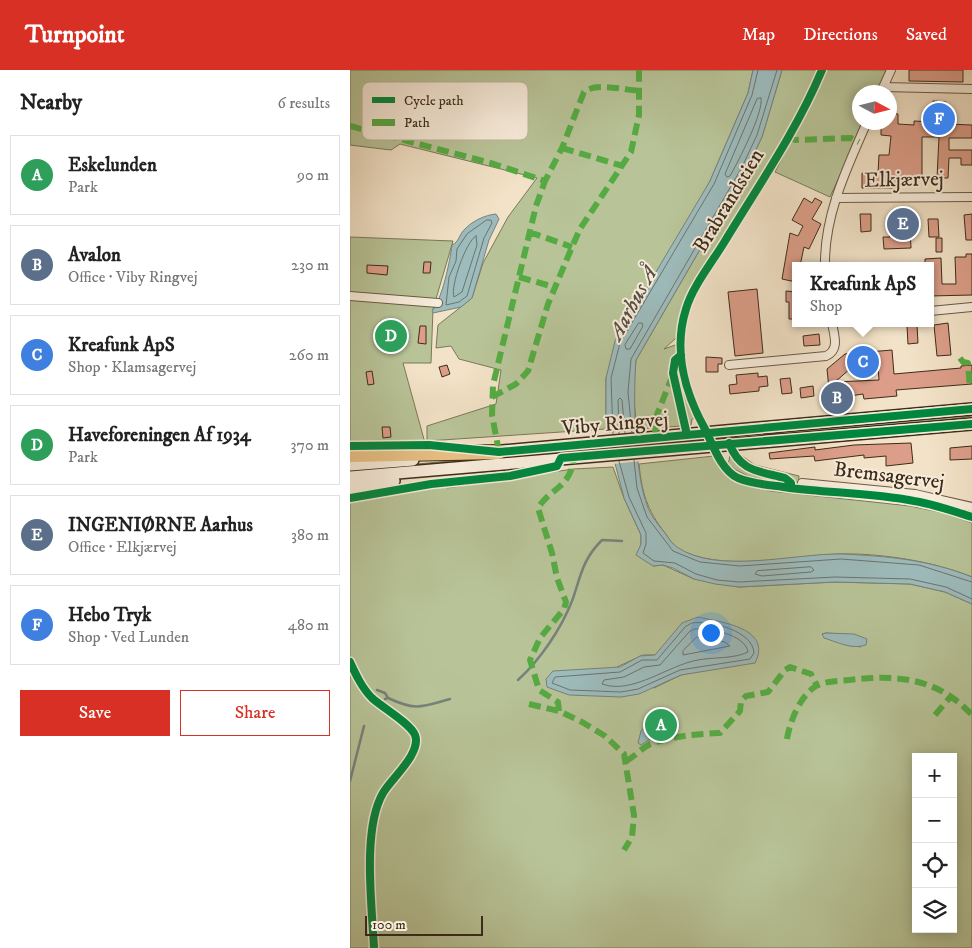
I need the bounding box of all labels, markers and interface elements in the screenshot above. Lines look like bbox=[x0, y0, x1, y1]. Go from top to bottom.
text: Turnpoint bbox=[25, 20, 124, 50]
text: Map bbox=[742, 24, 775, 46]
text: Directions bbox=[803, 24, 878, 46]
text: Saved bbox=[906, 24, 947, 46]
legend bbox=[362, 82, 528, 140]
north arrow bbox=[852, 85, 897, 130]
text: Nearby bbox=[20, 90, 82, 116]
text: Cycle path bbox=[404, 92, 464, 110]
text: 6 results bbox=[277, 93, 330, 113]
pin: F bbox=[923, 100, 955, 138]
text: Path bbox=[404, 114, 431, 132]
street label: Brabrandstien bbox=[688, 144, 770, 258]
text: Eskelunden bbox=[68, 154, 157, 177]
text: A bbox=[32, 165, 42, 185]
text: 90 m bbox=[297, 165, 329, 185]
street label: Elkjærvej bbox=[864, 166, 944, 194]
text: Park bbox=[68, 177, 98, 197]
pin: E bbox=[887, 205, 919, 243]
text: Avalon bbox=[68, 244, 121, 267]
text: B bbox=[32, 255, 42, 275]
text: 230 m bbox=[291, 255, 329, 275]
water label: Aarhus Å bbox=[601, 260, 665, 347]
popup bbox=[792, 262, 934, 327]
text: Office · Viby Ringvej bbox=[68, 267, 197, 287]
text: Kreafunk ApS bbox=[810, 273, 916, 296]
text: Shop bbox=[810, 296, 842, 316]
pin: D bbox=[375, 317, 407, 355]
text: Kreafunk ApS bbox=[68, 334, 175, 357]
pin: C bbox=[847, 343, 879, 381]
text: C bbox=[32, 345, 42, 365]
text: 260 m bbox=[289, 345, 329, 365]
text: Shop · Klamsagervej bbox=[68, 357, 196, 377]
pin: B bbox=[821, 379, 853, 417]
street label: Viby Ringvej bbox=[560, 406, 669, 442]
text: Haveforeningen Af 1934 bbox=[68, 424, 251, 447]
text: D bbox=[31, 435, 43, 455]
text: 370 m bbox=[291, 435, 329, 455]
text: Park bbox=[68, 447, 98, 467]
street label: Bremsagervej bbox=[832, 456, 946, 496]
text: INGENIØRNE Aarhus bbox=[68, 514, 253, 537]
text: E bbox=[31, 525, 43, 545]
text: 380 m bbox=[291, 525, 329, 545]
text: Office · Elkjærvej bbox=[68, 537, 177, 557]
text: Hebo Tryk bbox=[68, 604, 151, 627]
text: F bbox=[32, 615, 42, 635]
text: 480 m bbox=[288, 615, 329, 635]
your location bbox=[698, 620, 724, 646]
text: Shop · Ved Lunden bbox=[68, 627, 189, 647]
button: Save bbox=[20, 690, 170, 736]
button: Share bbox=[180, 690, 330, 736]
pin: A bbox=[645, 706, 677, 744]
map controls bbox=[912, 753, 957, 933]
button: + bbox=[912, 753, 957, 798]
button: − bbox=[912, 798, 957, 843]
button: locate bbox=[912, 843, 957, 888]
button: layers bbox=[912, 888, 957, 933]
scale bar bbox=[365, 913, 482, 936]
text: 100 m bbox=[372, 916, 406, 934]

